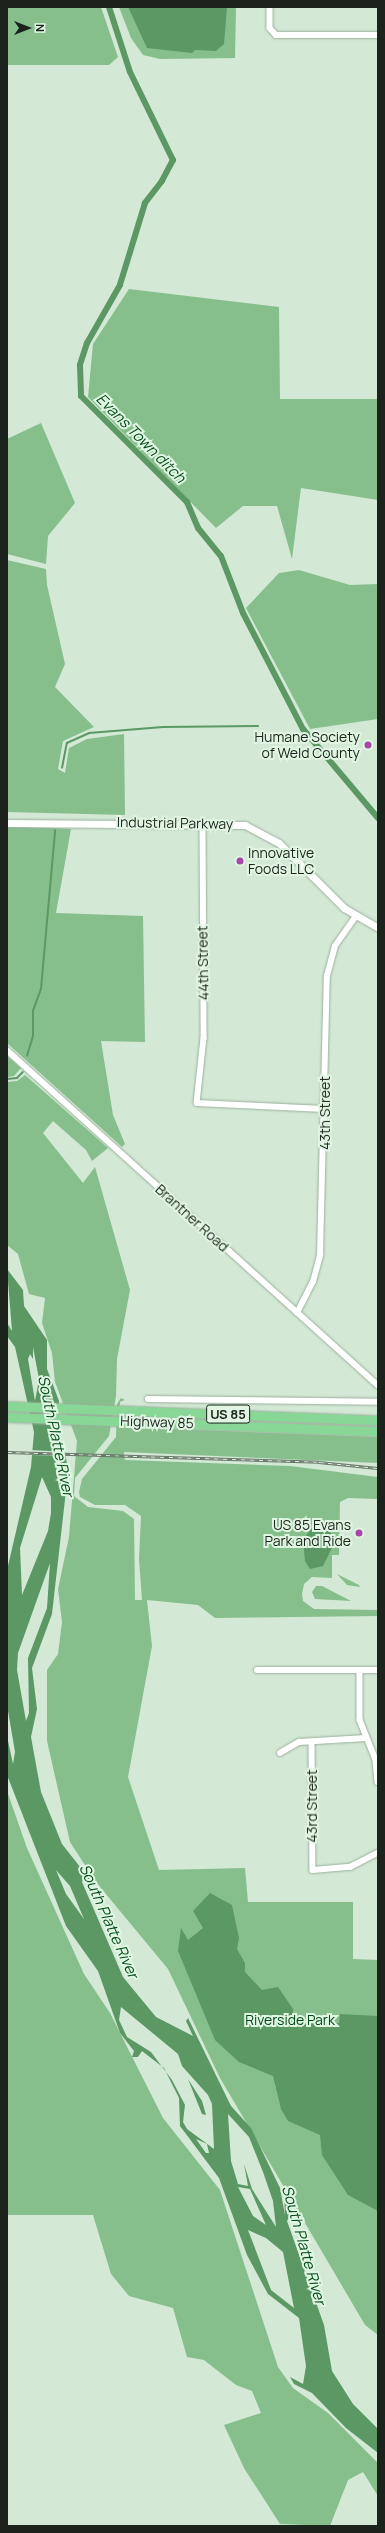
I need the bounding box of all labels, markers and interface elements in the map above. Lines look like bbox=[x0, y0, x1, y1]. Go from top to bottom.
north arrow bbox=[8, 8, 48, 48]
text: N bbox=[33, 24, 48, 32]
water label: Evans Town ditch bbox=[93, 390, 189, 486]
place label: Humane Society of Weld County bbox=[255, 729, 360, 762]
marker: Humane Society of Weld County bbox=[363, 740, 373, 750]
street label: Industrial Parkway bbox=[117, 814, 233, 832]
place label: Innovative Foods LLC bbox=[248, 845, 314, 878]
marker: Innovative Foods LLC bbox=[235, 856, 245, 866]
street label: 44th Street bbox=[194, 926, 212, 1000]
street label: 43th Street bbox=[317, 1076, 333, 1150]
street label: Brantner Road bbox=[152, 1181, 232, 1255]
water label: South Platte River bbox=[34, 1374, 78, 1498]
road number: US 85 bbox=[206, 1403, 250, 1425]
street label: Highway 85 bbox=[120, 1412, 194, 1432]
place label: US 85 Evans Park and Ride bbox=[265, 1517, 351, 1550]
marker: US 85 Evans Park and Ride bbox=[354, 1528, 364, 1538]
street label: 43rd Street bbox=[304, 1769, 320, 1843]
water label: South Platte River bbox=[76, 1861, 142, 1981]
park label: Riverside Park bbox=[245, 2012, 335, 2028]
water label: South Platte River bbox=[278, 2183, 330, 2307]

